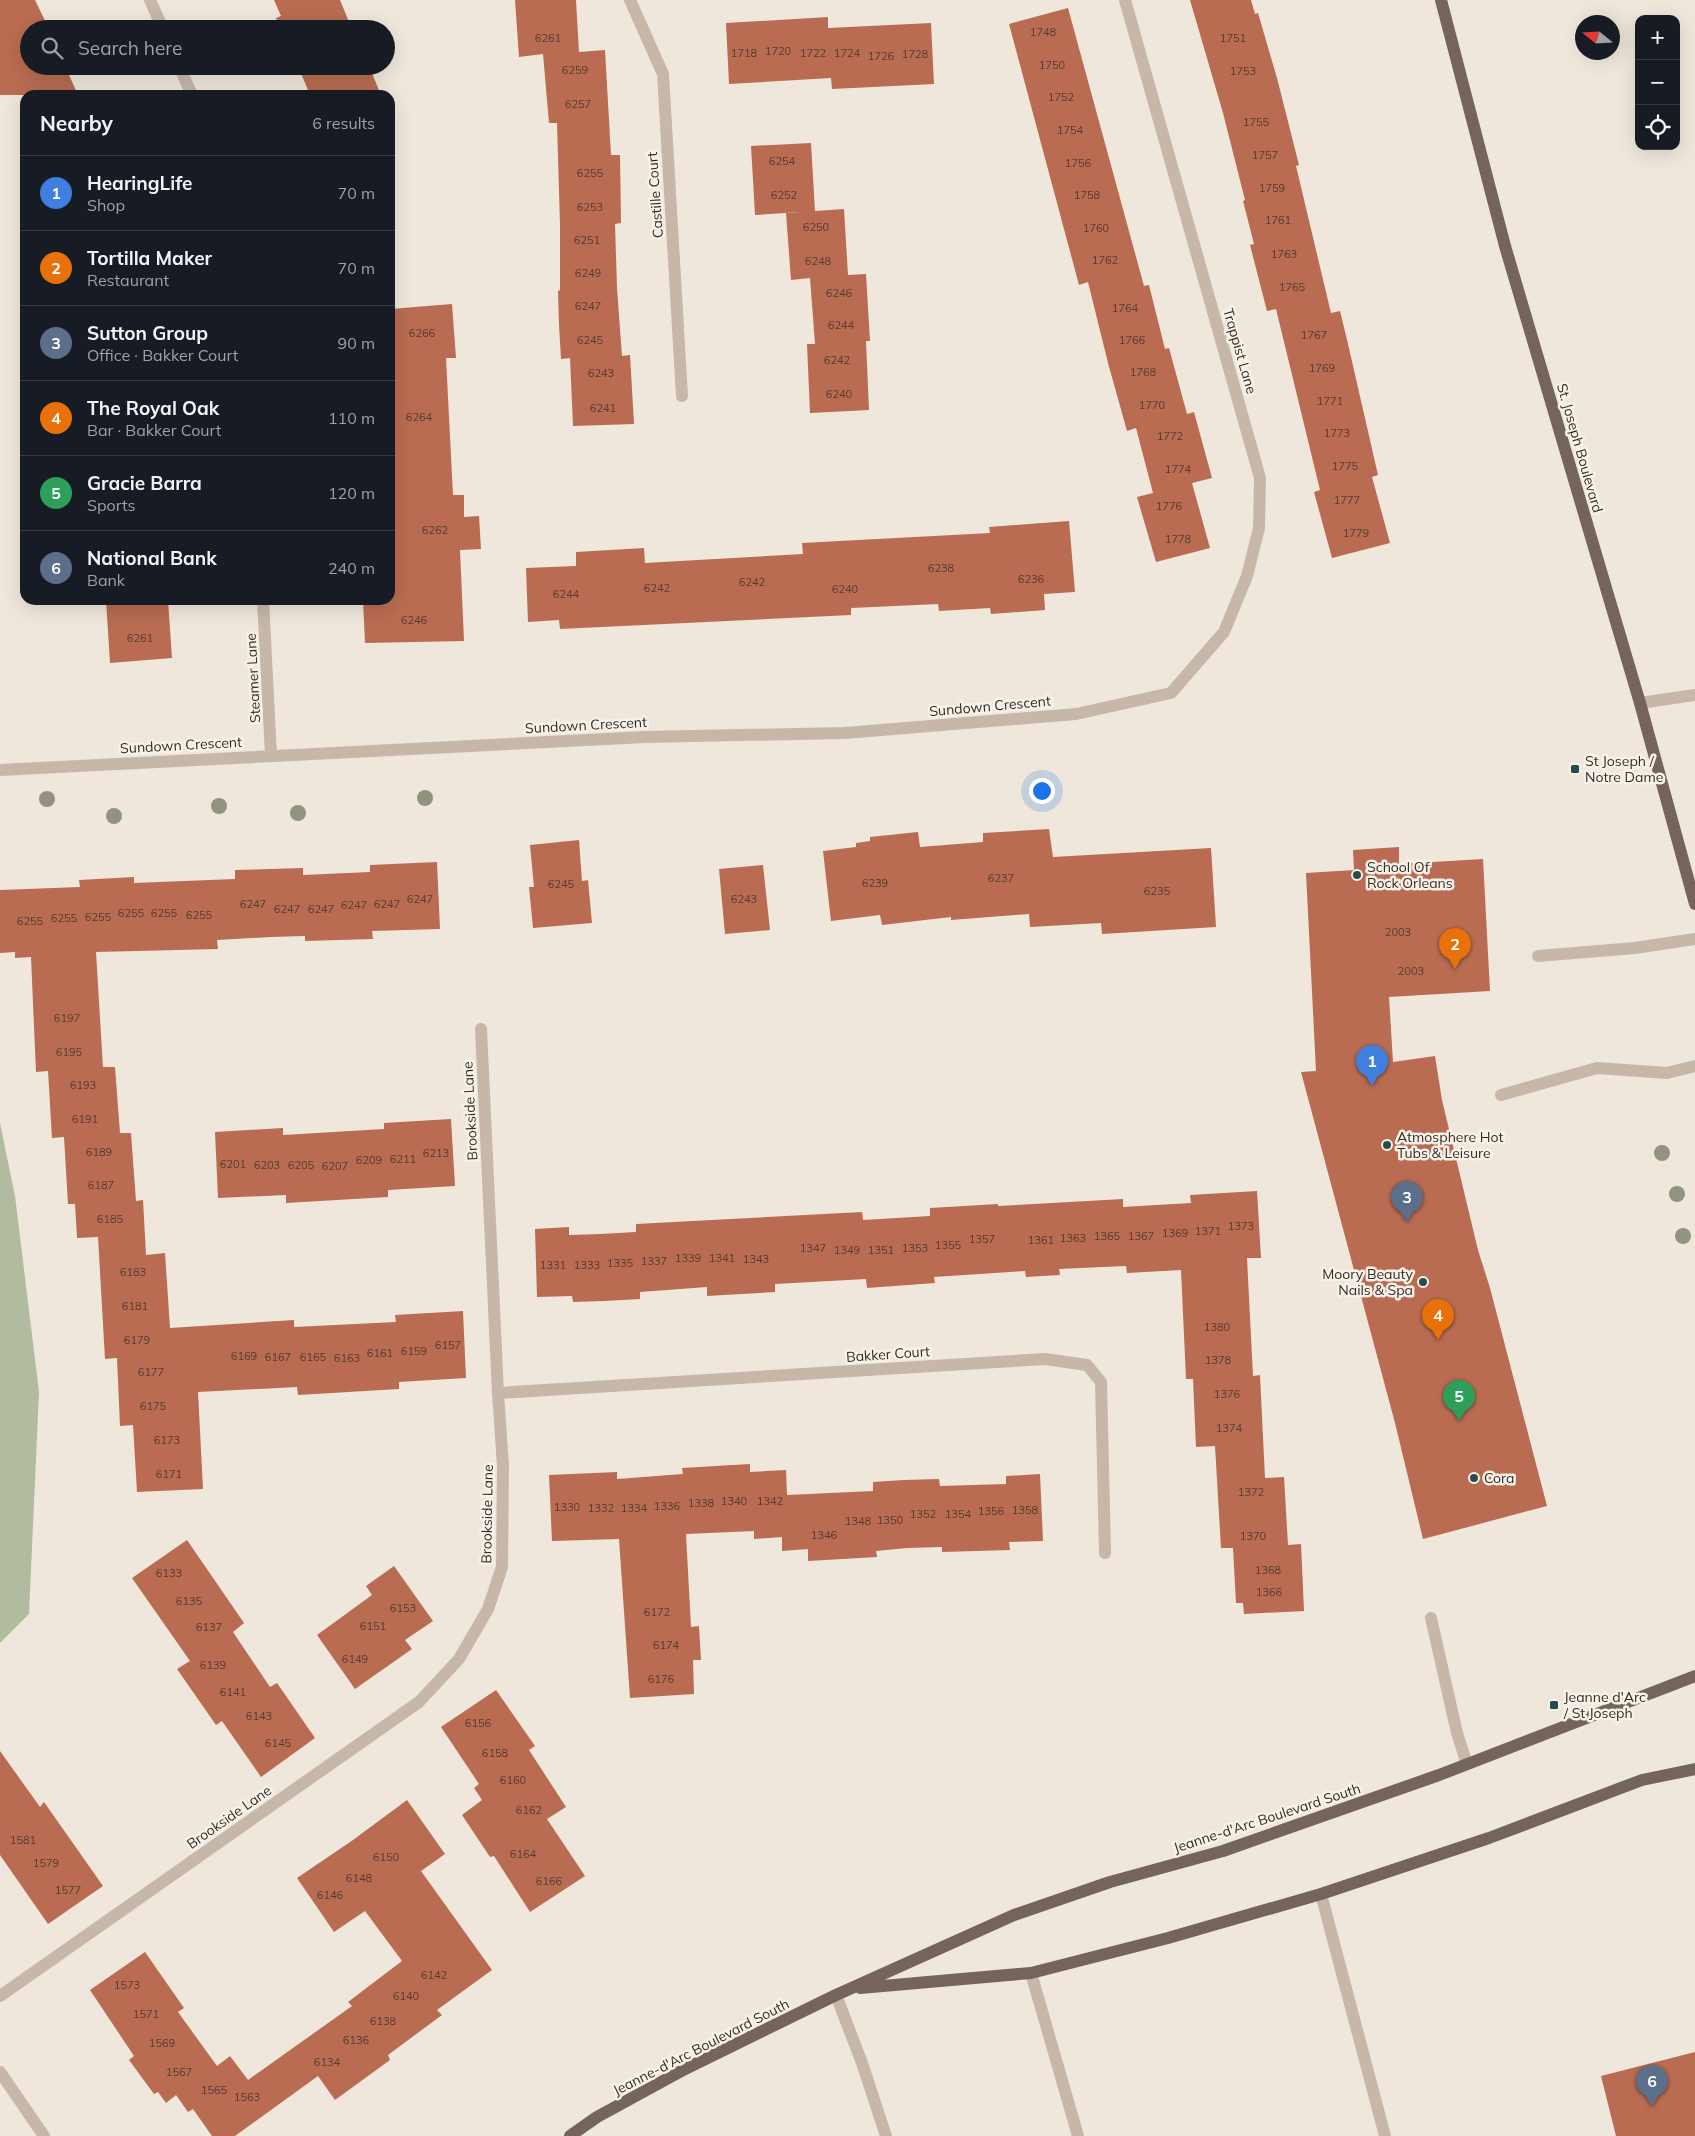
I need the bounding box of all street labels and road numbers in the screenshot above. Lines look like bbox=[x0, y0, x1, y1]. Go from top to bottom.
street label: Castille Court bbox=[643, 151, 667, 239]
street label: Trappist Lane bbox=[1219, 306, 1261, 396]
street label: St. Joseph Boulevard bbox=[1553, 381, 1607, 515]
street label: Steamer Lane bbox=[242, 633, 264, 723]
street label: Sundown Crescent bbox=[928, 692, 1052, 720]
street label: Sundown Crescent bbox=[525, 713, 647, 737]
street label: Sundown Crescent bbox=[120, 733, 242, 757]
street label: Brookside Lane bbox=[458, 1061, 482, 1161]
street label: Bakker Court bbox=[845, 1342, 931, 1366]
street label: Brookside Lane bbox=[477, 1464, 497, 1564]
street label: Jeanne-d'Arc Boulevard South bbox=[1171, 1779, 1363, 1857]
street label: Brookside Lane bbox=[183, 1781, 275, 1853]
street label: Jeanne-d'Arc Boulevard South bbox=[610, 1995, 792, 2099]

